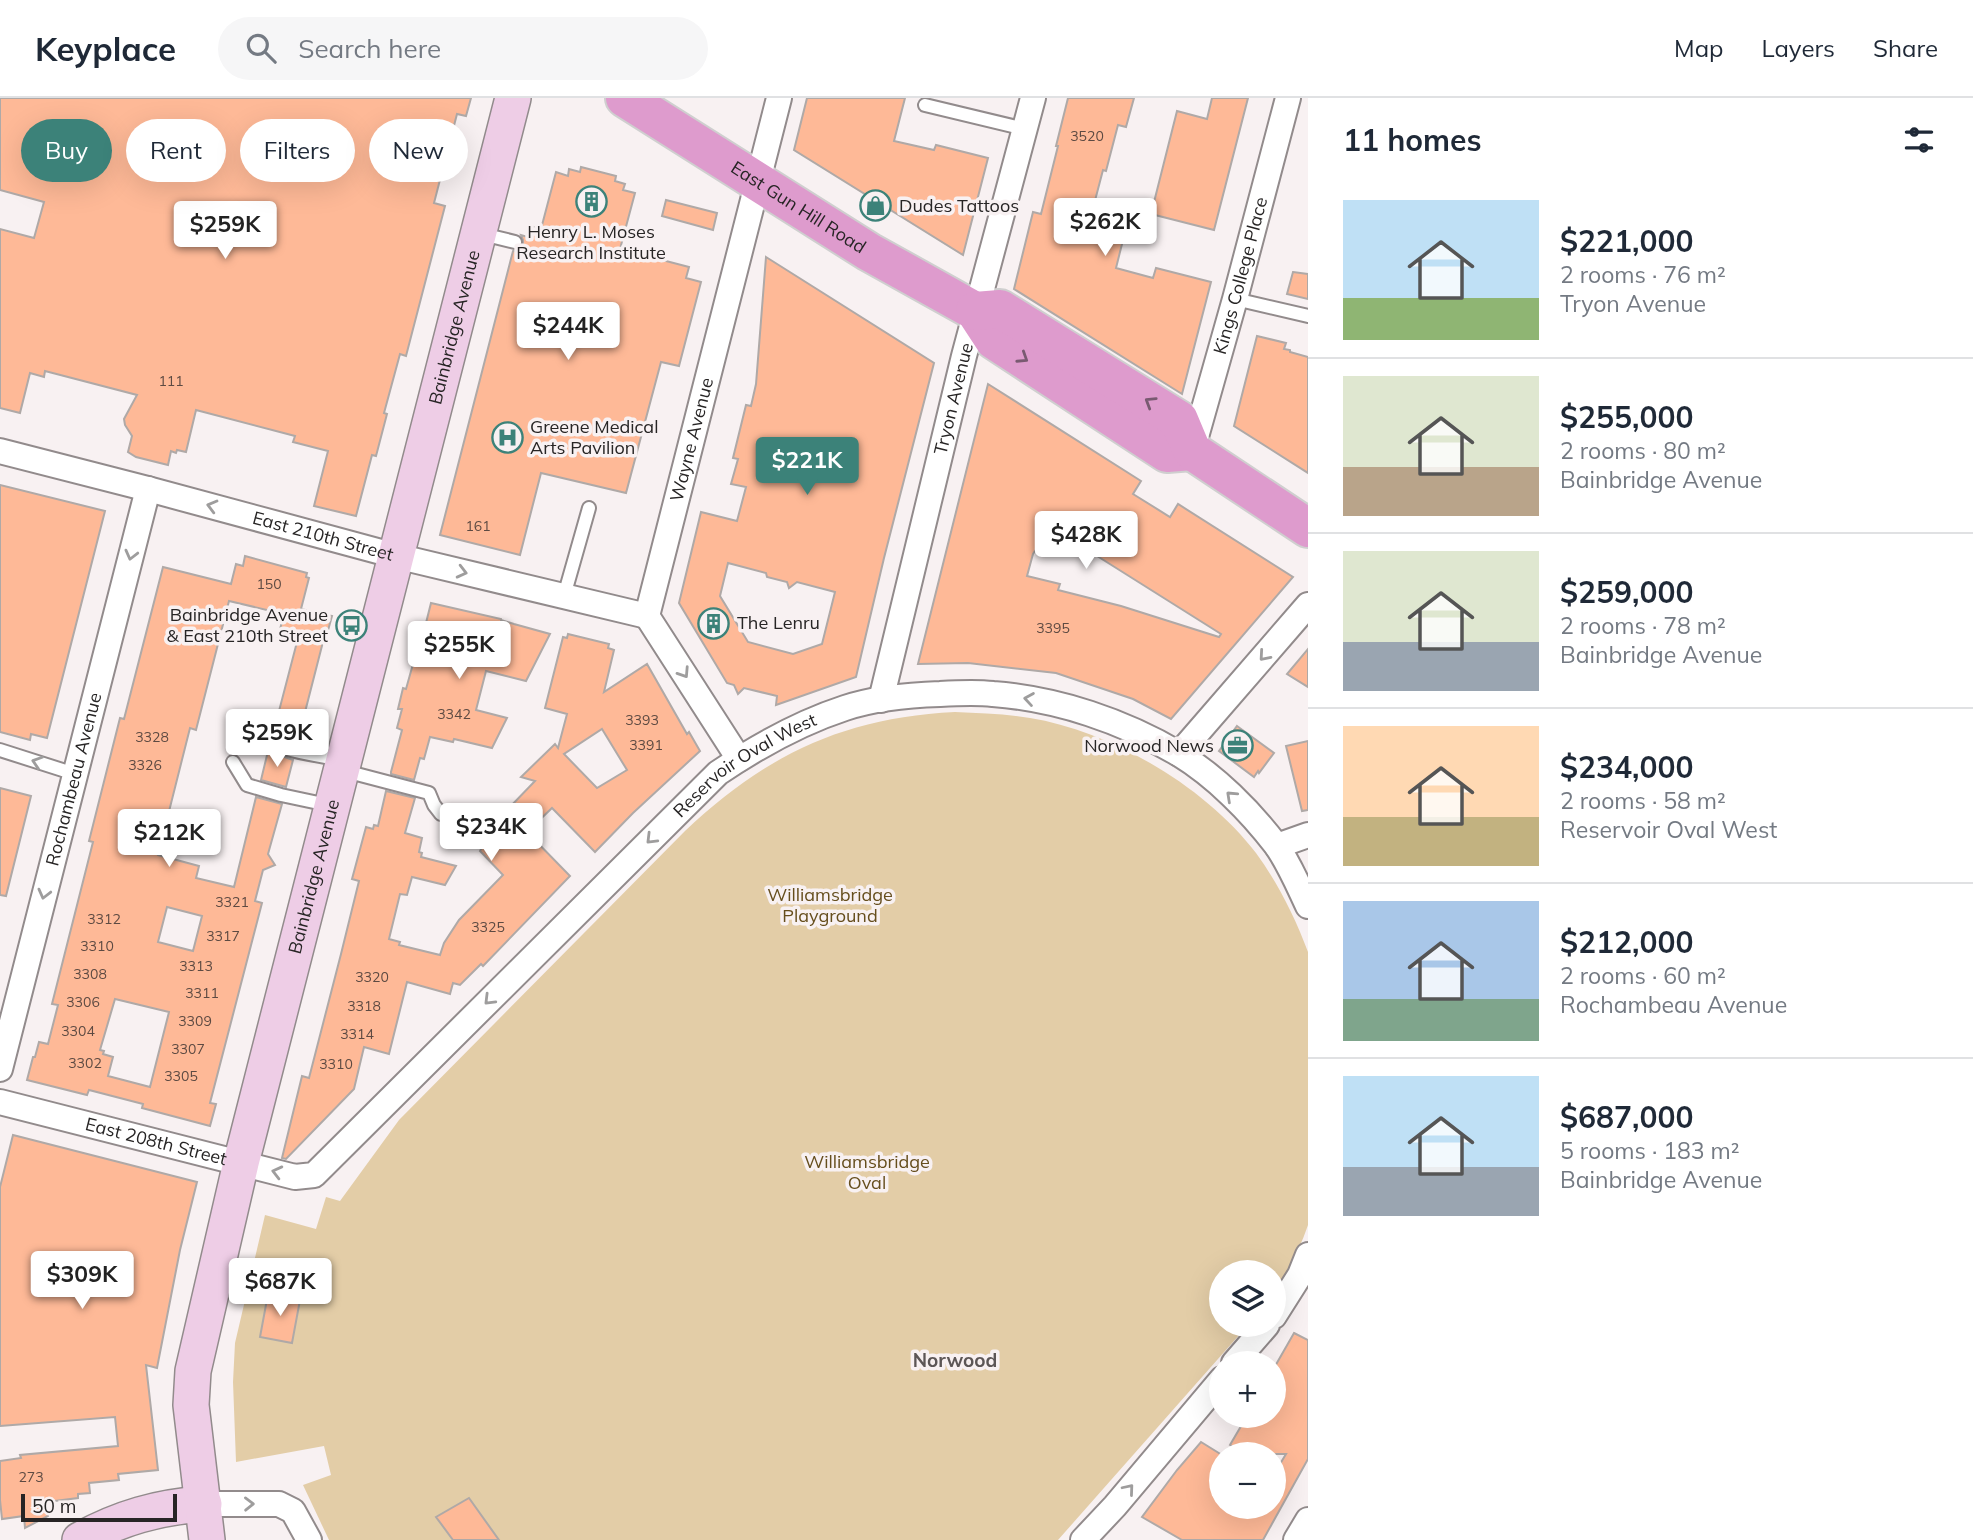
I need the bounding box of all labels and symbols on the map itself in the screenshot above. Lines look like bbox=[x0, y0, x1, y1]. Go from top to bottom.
house number: 3520 bbox=[1070, 127, 1104, 145]
street label: East Gun Hill Road bbox=[727, 156, 871, 258]
building icon: Henry L. Moses Research Institute bbox=[574, 184, 608, 218]
shop icon: Dudes Tattoos bbox=[859, 189, 893, 223]
place label: Dudes Tattoos bbox=[899, 194, 1019, 217]
street label: Kings College Place bbox=[1208, 194, 1272, 357]
pin: $262K bbox=[1056, 198, 1154, 258]
pin: $259K bbox=[176, 202, 274, 261]
place label: Henry L. Moses Research Institute bbox=[516, 220, 666, 264]
street label: Bainbridge Avenue bbox=[423, 248, 485, 407]
pin: $244K bbox=[519, 302, 617, 362]
street label: Tryon Avenue bbox=[929, 340, 978, 457]
one-way arrow bbox=[1015, 350, 1028, 363]
house number: 111 bbox=[158, 372, 184, 390]
street label: Wayne Avenue bbox=[665, 375, 718, 504]
one-way arrow bbox=[1145, 397, 1158, 410]
place label: Greene Medical Arts Pavilion bbox=[530, 415, 658, 459]
hospital icon: Greene Medical Arts Pavilion bbox=[490, 420, 524, 454]
pin: $221K bbox=[758, 438, 856, 497]
one-way arrow bbox=[206, 500, 218, 514]
street label: East 210th Street bbox=[250, 506, 396, 566]
pin: $428K bbox=[1037, 512, 1135, 571]
house number: 161 bbox=[465, 517, 491, 535]
one-way arrow bbox=[125, 549, 139, 561]
one-way arrow bbox=[456, 563, 468, 578]
house number: 150 bbox=[256, 575, 282, 593]
place label: Bainbridge Avenue & East 210th Street bbox=[166, 603, 328, 647]
building icon: The Lenru bbox=[697, 606, 731, 640]
bus stop icon: Bainbridge Avenue & East 210th Street bbox=[334, 608, 368, 642]
place label: The Lenru bbox=[737, 611, 820, 634]
house number: 3395 bbox=[1036, 619, 1070, 637]
pin: $255K bbox=[410, 622, 508, 681]
one-way arrow bbox=[1260, 648, 1272, 661]
one-way arrow bbox=[676, 666, 689, 679]
street label: Rochambeau Avenue bbox=[40, 690, 107, 868]
one-way arrow bbox=[1023, 692, 1035, 707]
house number: 3342 bbox=[437, 705, 471, 723]
street label: Reservoir Oval West bbox=[668, 708, 820, 822]
pin: $259K bbox=[228, 710, 326, 769]
house number: 3393 bbox=[625, 711, 659, 729]
house number: 3328 bbox=[135, 728, 169, 746]
office icon: Norwood News bbox=[1220, 729, 1254, 763]
place label: Norwood News bbox=[1084, 734, 1214, 757]
house number: 3391 bbox=[629, 736, 663, 754]
one-way arrow bbox=[32, 756, 44, 770]
house number: 3326 bbox=[128, 756, 162, 774]
one-way arrow bbox=[1226, 792, 1239, 805]
street label: Bainbridge Avenue bbox=[283, 797, 344, 956]
pin: $234K bbox=[442, 804, 540, 863]
pin: $212K bbox=[120, 810, 218, 869]
one-way arrow bbox=[646, 831, 659, 844]
park label: Williamsbridge Playground bbox=[767, 883, 893, 927]
one-way arrow bbox=[38, 888, 52, 900]
house number: 3321 bbox=[215, 893, 249, 911]
house number: 3312 bbox=[87, 910, 121, 928]
house number: 3325 bbox=[471, 918, 505, 936]
house number: 3317 bbox=[206, 927, 240, 945]
house number: 3310 bbox=[80, 937, 114, 955]
house number: 3313 bbox=[179, 957, 213, 975]
house number: 3308 bbox=[73, 965, 107, 983]
house number: 3320 bbox=[355, 968, 389, 986]
house number: 3311 bbox=[185, 984, 219, 1002]
one-way arrow bbox=[485, 991, 498, 1004]
house number: 3306 bbox=[66, 993, 100, 1011]
house number: 3318 bbox=[347, 997, 381, 1015]
house number: 3309 bbox=[178, 1012, 212, 1030]
house number: 3304 bbox=[61, 1022, 95, 1040]
house number: 3314 bbox=[340, 1025, 374, 1043]
house number: 3307 bbox=[171, 1040, 205, 1058]
house number: 3302 bbox=[68, 1054, 102, 1072]
house number: 3310 bbox=[319, 1055, 353, 1073]
house number: 3305 bbox=[164, 1067, 198, 1085]
street label: East 208th Street bbox=[83, 1112, 229, 1170]
park label: Williamsbridge Oval bbox=[804, 1150, 930, 1194]
one-way arrow bbox=[271, 1166, 283, 1180]
pin: $309K bbox=[33, 1252, 131, 1311]
pin: $687K bbox=[231, 1258, 329, 1318]
district label: Norwood bbox=[913, 1348, 997, 1372]
house number: 273 bbox=[18, 1468, 44, 1486]
one-way arrow bbox=[1121, 1484, 1133, 1497]
scale bar bbox=[21, 1491, 177, 1523]
one-way arrow bbox=[244, 1496, 255, 1512]

